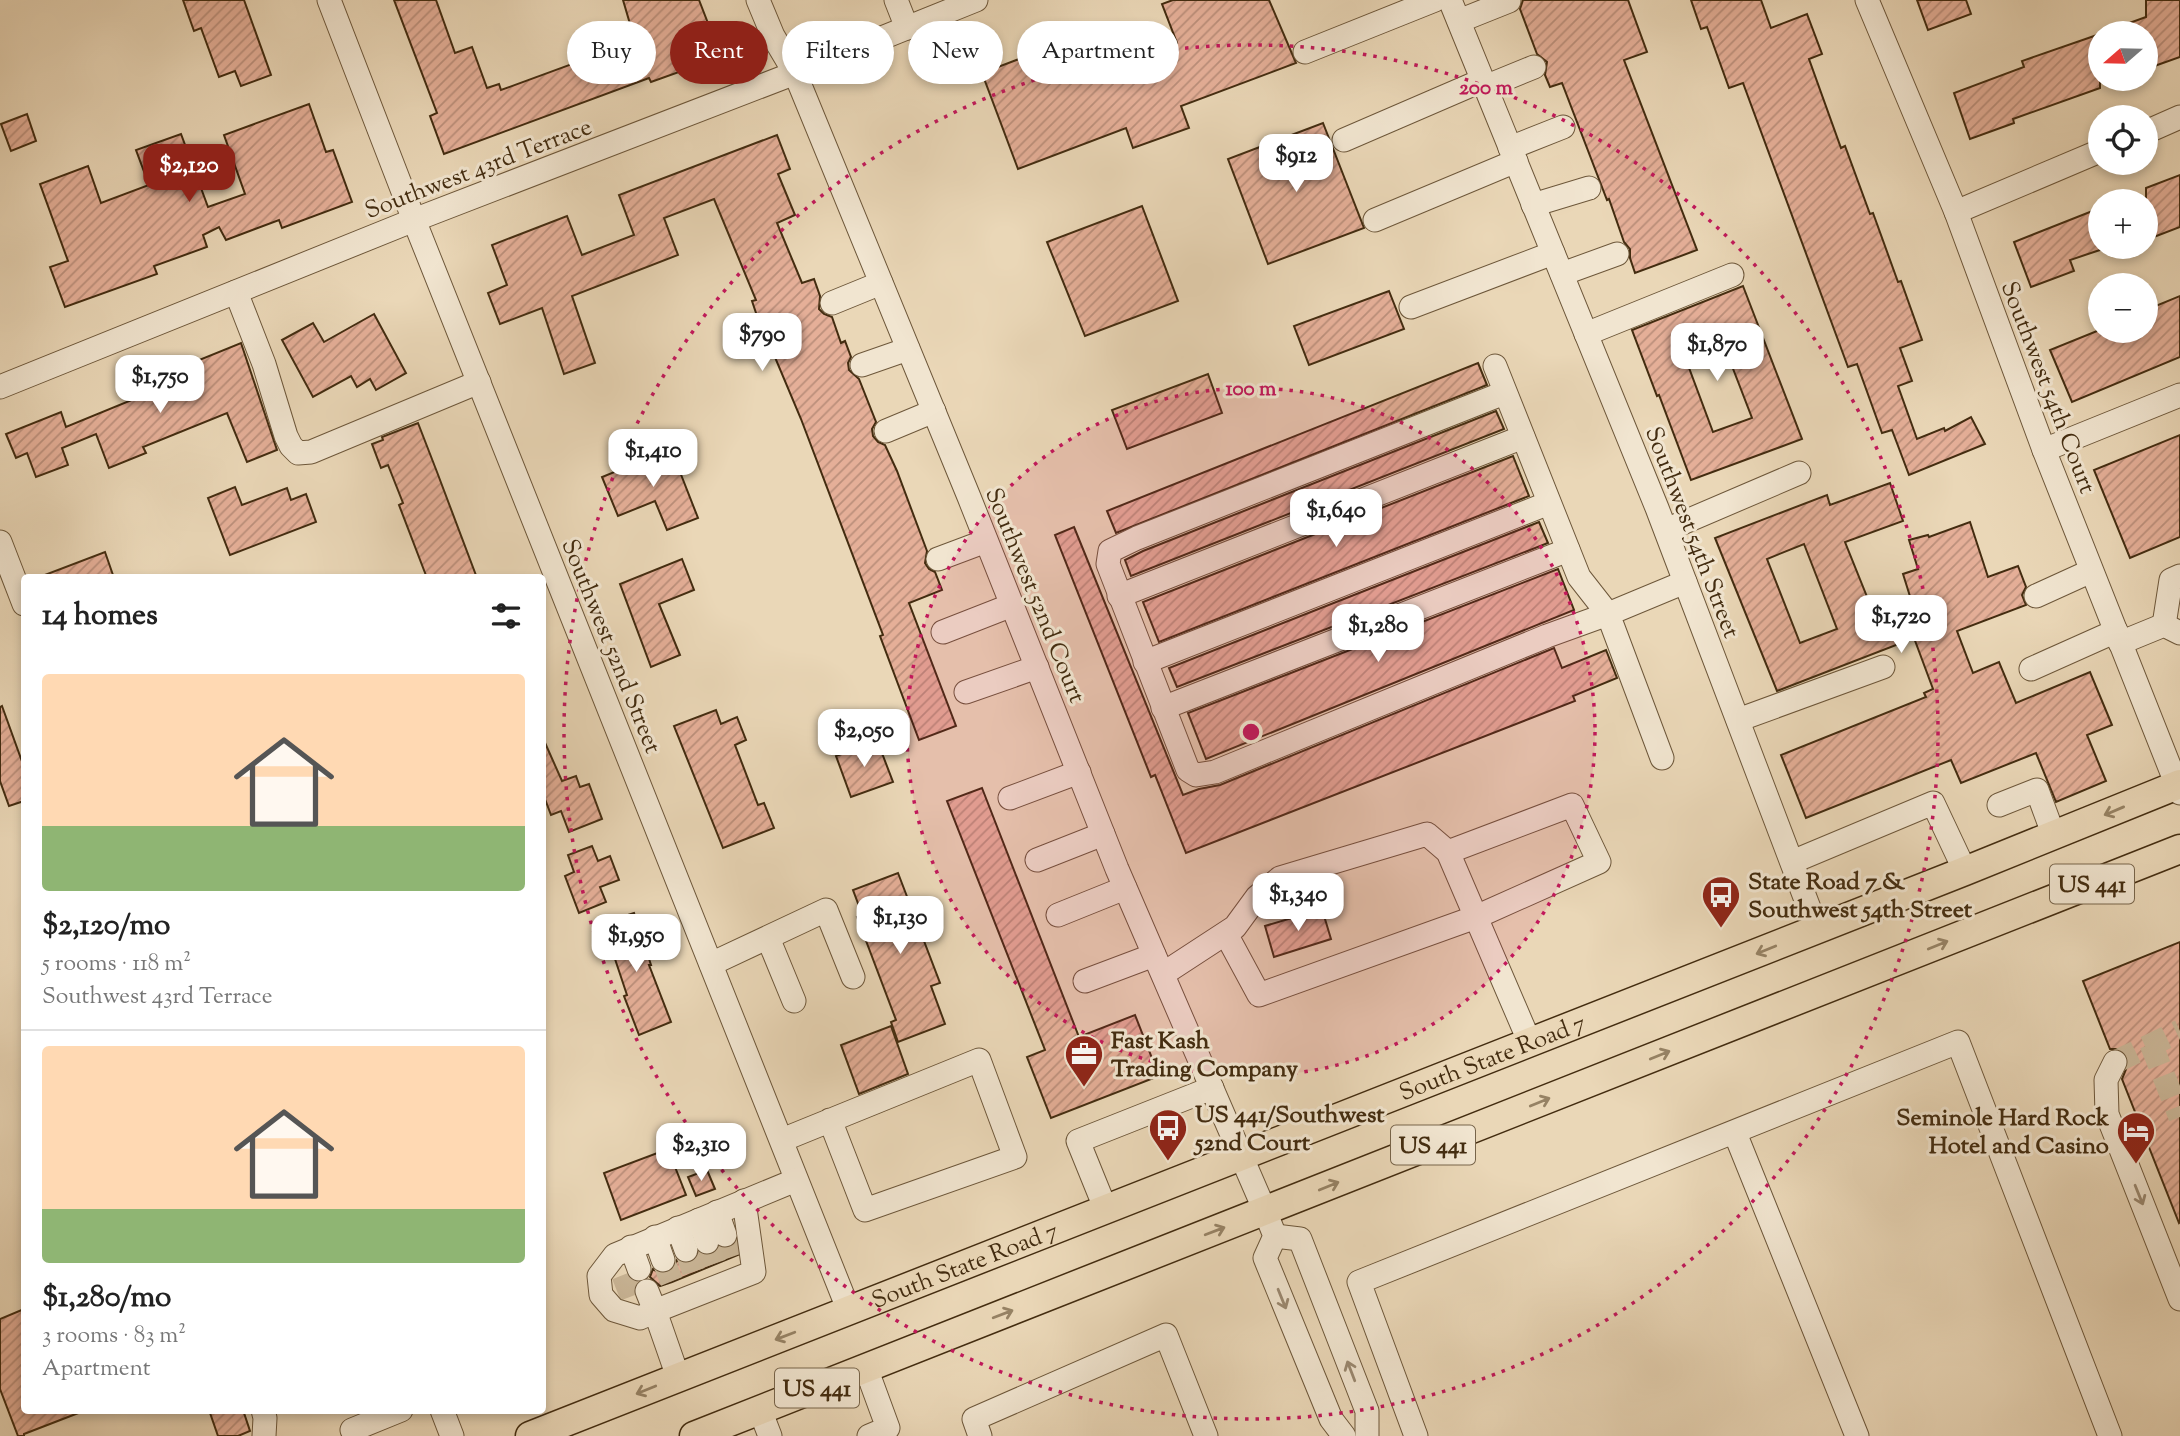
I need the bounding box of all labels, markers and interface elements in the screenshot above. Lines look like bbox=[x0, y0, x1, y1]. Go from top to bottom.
chip: Buy bbox=[567, 21, 656, 84]
chip: Rent bbox=[670, 21, 768, 84]
chip: Filters bbox=[782, 21, 894, 84]
chip: New bbox=[908, 21, 1003, 84]
chip: Apartment bbox=[1017, 21, 1179, 84]
north arrow bbox=[2088, 21, 2158, 91]
map controls bbox=[2088, 21, 2158, 343]
text: 200 m bbox=[1459, 74, 1514, 104]
button: locate bbox=[2088, 105, 2158, 175]
street label: Southwest 43rd Terrace bbox=[360, 111, 597, 229]
pin: $912 bbox=[1255, 134, 1337, 194]
text: $912 bbox=[1275, 140, 1317, 173]
pin: $2,120 bbox=[132, 144, 246, 204]
text: $2,120 bbox=[159, 150, 219, 183]
button: + bbox=[2088, 189, 2158, 259]
button: − bbox=[2088, 273, 2158, 343]
street label: Southwest 54th Court bbox=[1991, 277, 2103, 499]
pin: $790 bbox=[721, 314, 803, 373]
text: $790 bbox=[739, 319, 785, 352]
pin: $1,870 bbox=[1660, 324, 1774, 383]
text: $1,870 bbox=[1687, 329, 1747, 362]
pin: $1,750 bbox=[103, 356, 217, 415]
text: $1,750 bbox=[131, 361, 189, 394]
text: 100 m bbox=[1226, 375, 1277, 405]
street label: Southwest 54th Street bbox=[1635, 422, 1747, 643]
pin: $1,410 bbox=[596, 430, 710, 489]
text: $1,410 bbox=[624, 435, 682, 468]
street label: Southwest 52nd Court bbox=[975, 483, 1093, 708]
pin: $1,640 bbox=[1279, 490, 1393, 549]
text: $1,640 bbox=[1306, 495, 1366, 528]
street label: Southwest 52nd Street bbox=[552, 534, 669, 759]
text: 14 homes bbox=[42, 595, 158, 638]
pin: $1,720 bbox=[1844, 596, 1958, 655]
icon: filters bbox=[487, 597, 525, 635]
text: $1,720 bbox=[1871, 601, 1931, 634]
pin: $1,280 bbox=[1321, 604, 1435, 664]
text: $1,280 bbox=[1348, 610, 1408, 643]
pin: $2,050 bbox=[807, 710, 921, 769]
text: $2,050 bbox=[834, 715, 894, 748]
icon: home bbox=[221, 719, 347, 845]
centre of rings bbox=[1239, 720, 1263, 744]
one-way arrow bbox=[2103, 805, 2125, 818]
road number: US 441 bbox=[2050, 864, 2134, 904]
place label: State Road 7 & Southwest 54th Street bbox=[1748, 866, 1973, 928]
pin: $1,340 bbox=[1241, 874, 1355, 933]
bus stop icon: State Road 7 & Southwest 54th Street bbox=[1700, 874, 1742, 929]
text: $1,340 bbox=[1269, 879, 1327, 912]
pin: $1,130 bbox=[843, 897, 957, 956]
text: $1,130 bbox=[873, 902, 927, 935]
text: $2,120/mo bbox=[42, 905, 170, 948]
pin: $1,950 bbox=[579, 914, 693, 974]
text: $1,950 bbox=[608, 920, 664, 953]
one-way arrow bbox=[1927, 937, 1948, 950]
one-way arrow bbox=[1755, 944, 1777, 957]
text: 5 rooms · 118 m² bbox=[42, 948, 191, 981]
text: Southwest 43rd Terrace bbox=[42, 981, 272, 1014]
street label: South State Road 7 bbox=[1395, 1007, 1591, 1111]
place label: Fast Kash Trading Company bbox=[1111, 1025, 1298, 1087]
office icon: Fast Kash Trading Company bbox=[1063, 1033, 1105, 1088]
one-way arrow bbox=[1649, 1047, 1671, 1060]
icon: home bbox=[221, 1091, 347, 1217]
one-way arrow bbox=[1529, 1095, 1551, 1108]
place label: US 441/Southwest 52nd Court bbox=[1193, 1099, 1385, 1161]
place label: Seminole Hard Rock Hotel and Casino bbox=[1896, 1102, 2110, 1164]
bus stop icon: US 441/Southwest 52nd Court bbox=[1147, 1107, 1189, 1162]
hotel icon: Seminole Hard Rock Hotel and Casino bbox=[2115, 1110, 2157, 1165]
pin: $2,310 bbox=[644, 1124, 758, 1183]
road number: US 441 bbox=[1391, 1126, 1475, 1164]
text: $2,310 bbox=[672, 1129, 730, 1162]
one-way arrow bbox=[1317, 1179, 1339, 1192]
one-way arrow bbox=[2133, 1184, 2146, 1205]
street label: South State Road 7 bbox=[867, 1215, 1063, 1319]
one-way arrow bbox=[1204, 1223, 1226, 1236]
text: $1,280/mo bbox=[42, 1277, 171, 1320]
one-way arrow bbox=[1276, 1288, 1289, 1309]
one-way arrow bbox=[992, 1307, 1014, 1320]
text: 3 rooms · 83 m² bbox=[42, 1320, 186, 1353]
one-way arrow bbox=[775, 1330, 796, 1343]
text: Apartment bbox=[42, 1353, 151, 1386]
one-way arrow bbox=[1344, 1360, 1357, 1382]
road number: US 441 bbox=[775, 1368, 859, 1408]
one-way arrow bbox=[635, 1384, 657, 1397]

